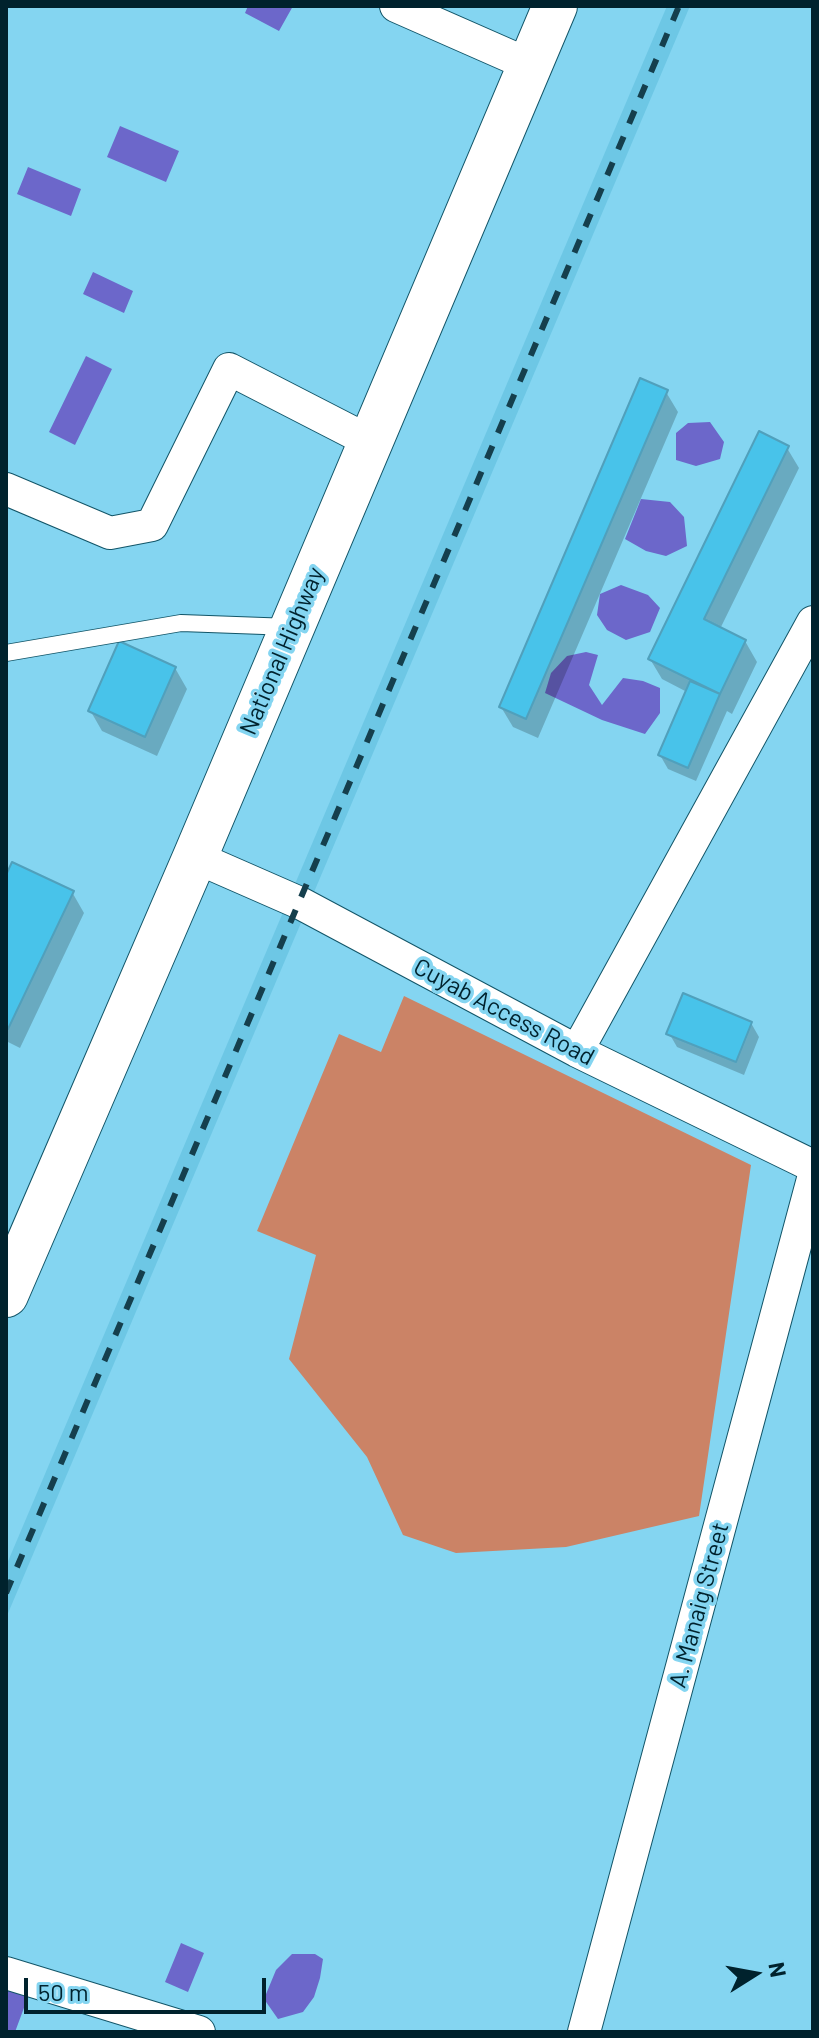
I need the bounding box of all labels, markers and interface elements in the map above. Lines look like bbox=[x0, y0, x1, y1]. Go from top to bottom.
street label: National Highway bbox=[234, 563, 330, 739]
street label: Cuyab Access Road bbox=[409, 952, 599, 1072]
street label: A. Manaig Street bbox=[663, 1519, 735, 1691]
north arrow bbox=[715, 1934, 795, 2014]
text: N bbox=[764, 1960, 793, 1979]
scale bar bbox=[28, 1962, 270, 2012]
text: 50 m bbox=[38, 1977, 89, 2006]

